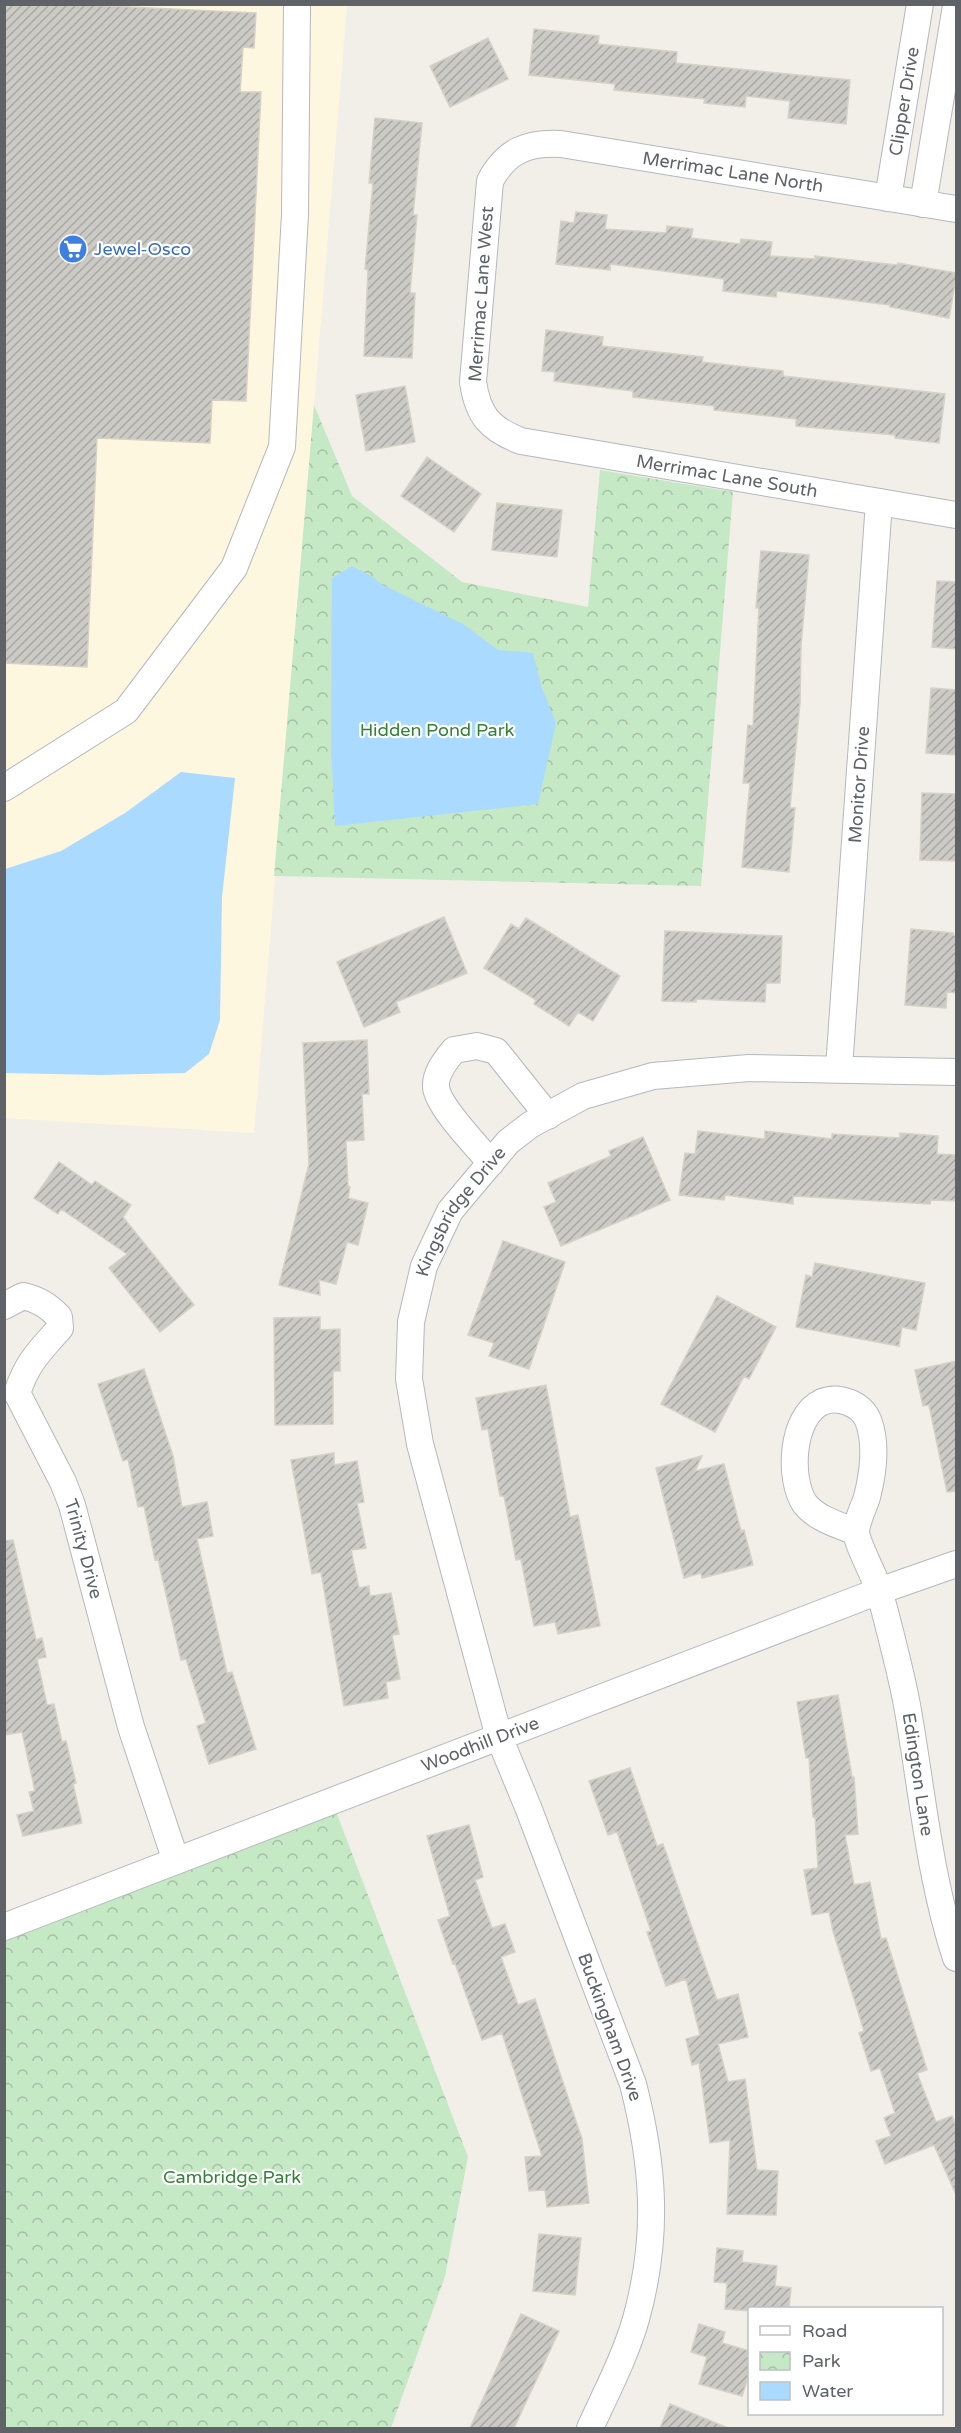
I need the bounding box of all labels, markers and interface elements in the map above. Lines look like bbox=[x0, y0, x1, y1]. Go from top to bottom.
street label: Clipper Drive bbox=[884, 45, 924, 158]
street label: Merrimac Lane North bbox=[641, 147, 825, 197]
street label: Merrimac Lane West bbox=[464, 205, 498, 382]
supermarket icon: Jewel-Osco bbox=[57, 233, 89, 265]
place label: Jewel-Osco bbox=[94, 238, 191, 260]
street label: Merrimac Lane South bbox=[635, 450, 820, 502]
park label: Hidden Pond Park bbox=[360, 719, 515, 741]
street label: Monitor Drive bbox=[844, 725, 874, 844]
street label: Kingsbridge Drive bbox=[411, 1142, 511, 1279]
street label: Trinity Drive bbox=[60, 1496, 107, 1601]
street label: Edington Lane bbox=[898, 1711, 938, 1838]
street label: Woodhill Drive bbox=[418, 1712, 542, 1777]
street label: Buckingham Drive bbox=[573, 1950, 647, 2104]
park label: Cambridge Park bbox=[163, 2166, 301, 2188]
legend bbox=[748, 2307, 943, 2415]
text: Road bbox=[802, 2320, 847, 2342]
text: Park bbox=[802, 2350, 841, 2372]
text: Water bbox=[802, 2380, 853, 2402]

